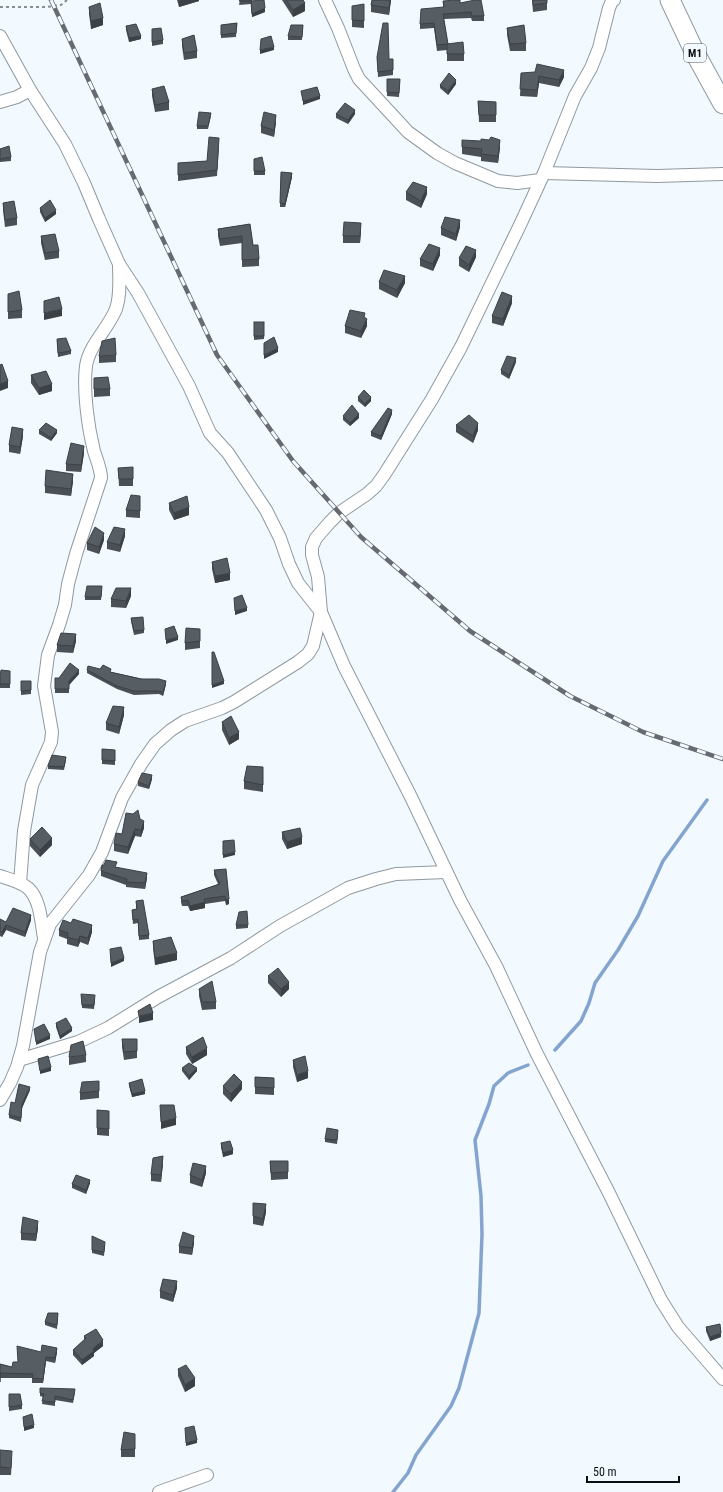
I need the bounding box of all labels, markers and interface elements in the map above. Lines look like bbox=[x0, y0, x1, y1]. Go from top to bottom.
road number: M1 bbox=[684, 44, 706, 62]
scale bar bbox=[587, 1458, 679, 1484]
text: 50 m bbox=[593, 1465, 617, 1479]

